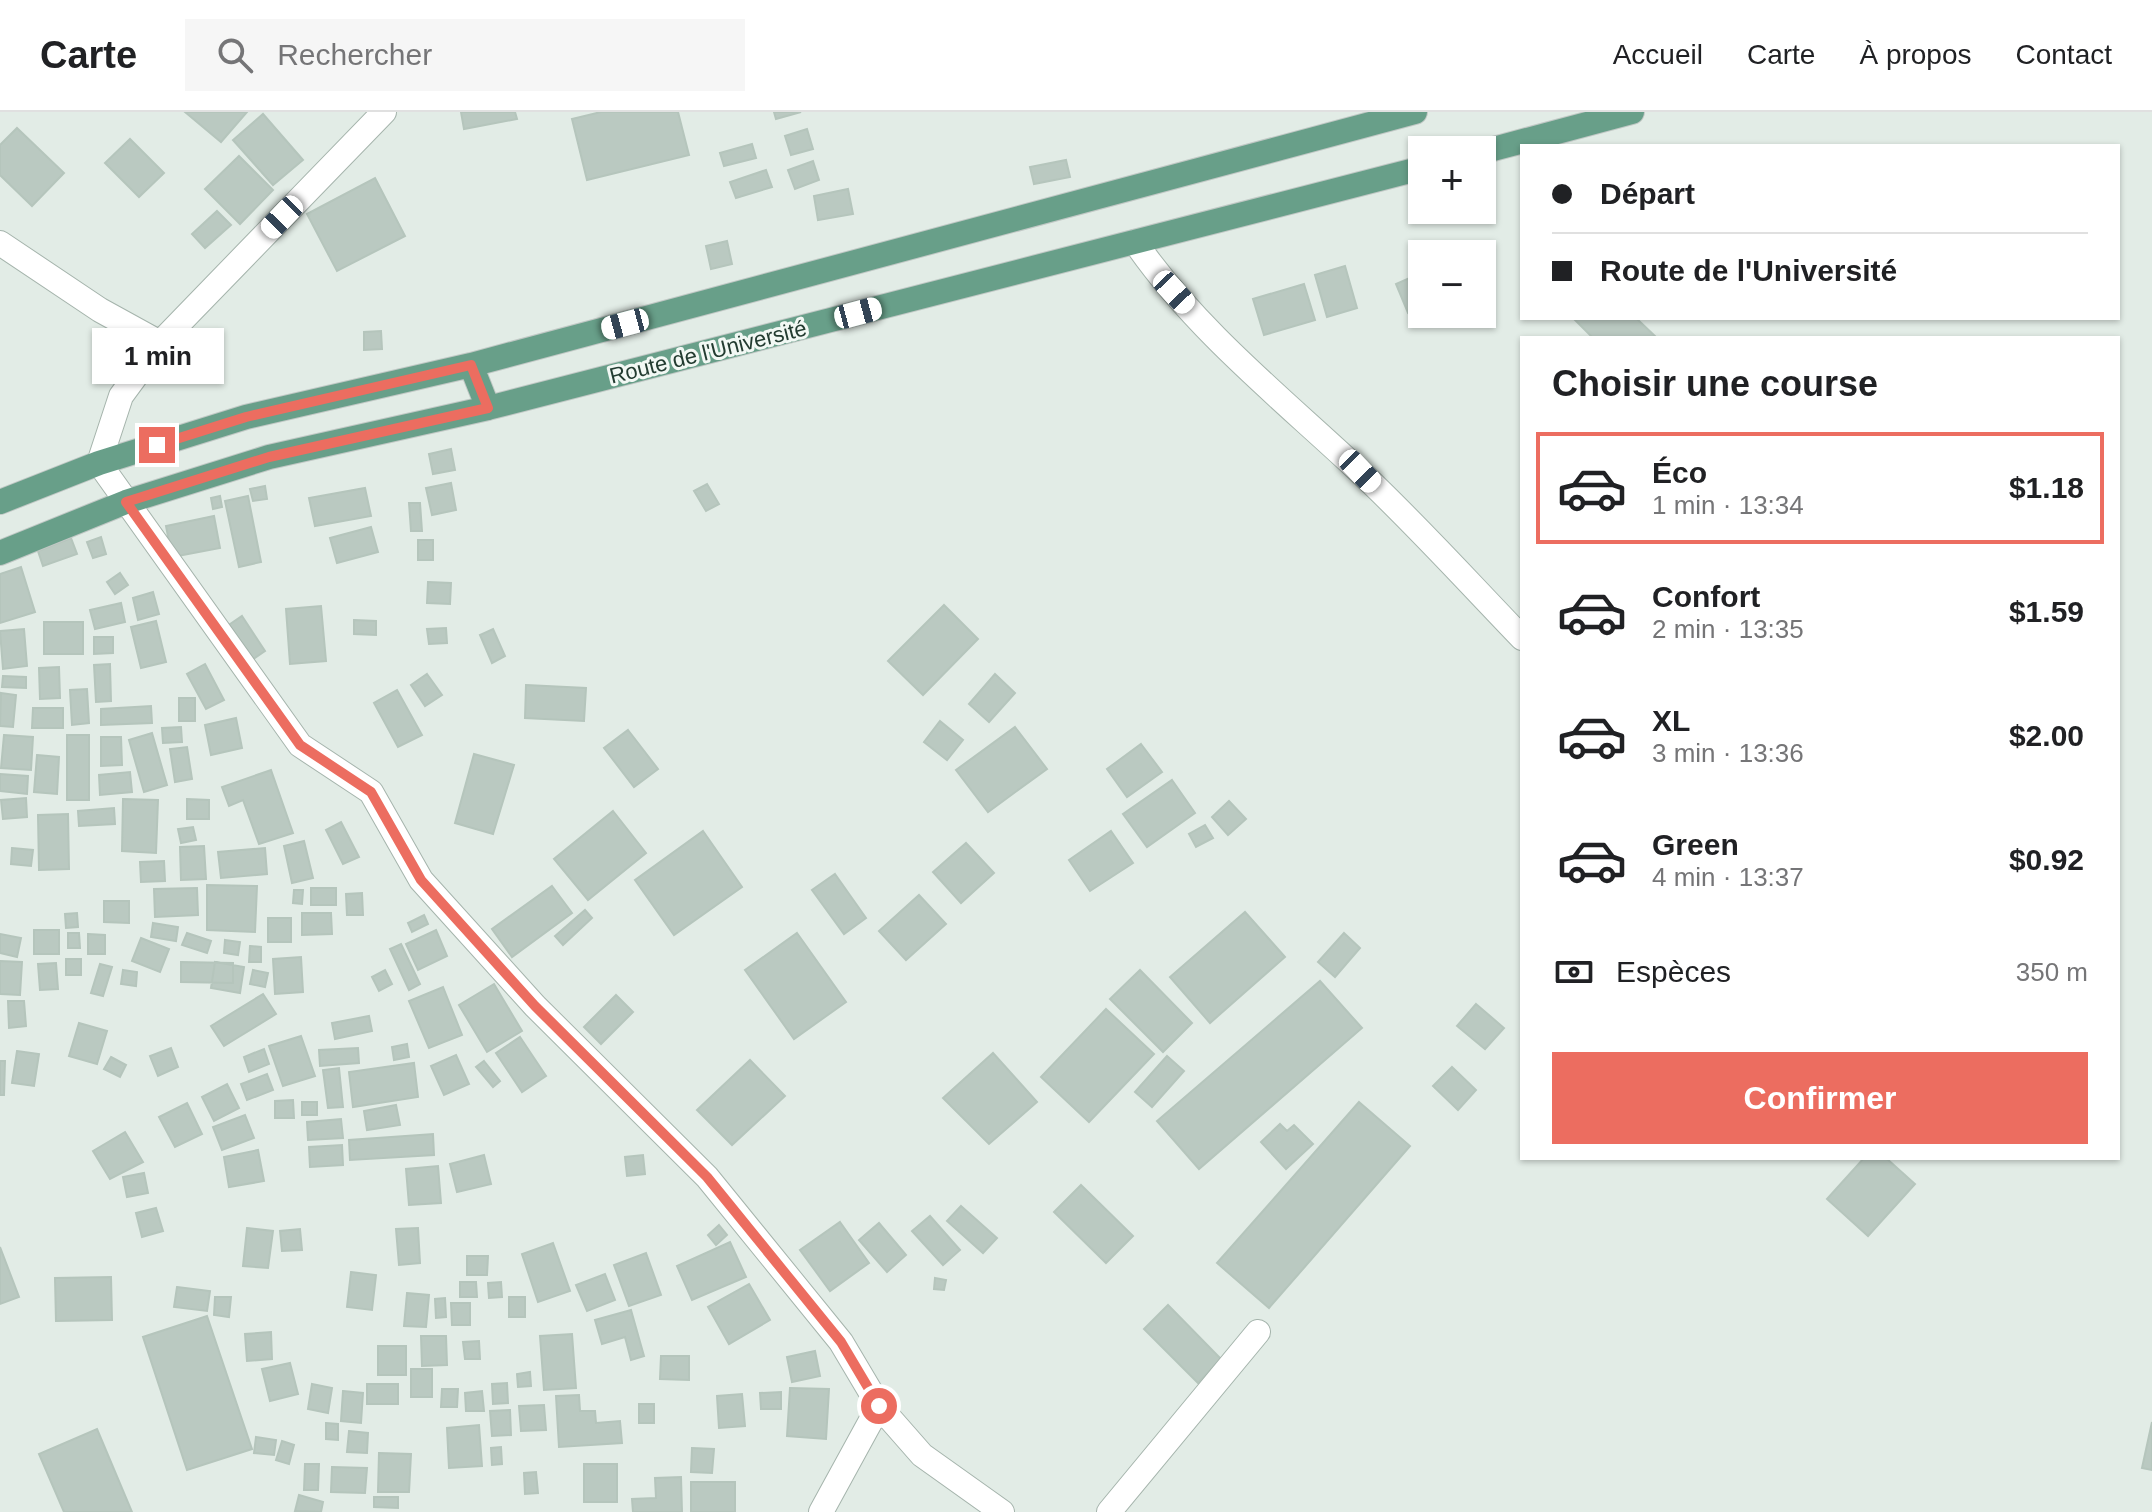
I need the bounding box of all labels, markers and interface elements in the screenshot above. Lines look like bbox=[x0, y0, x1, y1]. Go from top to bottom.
search box bbox=[185, 19, 745, 91]
icon: search bbox=[213, 33, 257, 77]
text: Carte bbox=[40, 34, 137, 76]
text: Rechercher bbox=[277, 38, 432, 71]
text: Accueil bbox=[1613, 39, 1703, 70]
text: Carte bbox=[1747, 39, 1815, 70]
text: À propos bbox=[1859, 39, 1972, 70]
text: Contact bbox=[2016, 39, 2112, 70]
map controls bbox=[1408, 136, 1496, 328]
button: + bbox=[1408, 136, 1496, 224]
text: Départ bbox=[1600, 177, 1695, 210]
car bbox=[257, 191, 307, 243]
button: − bbox=[1408, 240, 1496, 328]
text: Route de l'Université bbox=[1600, 254, 1897, 287]
car bbox=[1149, 266, 1199, 318]
car bbox=[832, 295, 884, 331]
car bbox=[599, 306, 651, 342]
street label: Route de l'Université bbox=[607, 315, 809, 389]
callout: 1 min bbox=[91, 329, 223, 385]
text: 1 min bbox=[124, 341, 192, 371]
text: Choisir une course bbox=[1552, 363, 1878, 404]
route end bbox=[139, 427, 175, 463]
car bbox=[1335, 445, 1385, 497]
icon: car bbox=[1556, 452, 1628, 524]
text: Éco bbox=[1652, 456, 1707, 489]
text: $1.18 bbox=[2009, 471, 2084, 504]
text: 1 min · 13:34 bbox=[1652, 490, 1804, 520]
icon: car bbox=[1556, 576, 1628, 648]
text: Confort bbox=[1652, 580, 1760, 613]
text: $1.59 bbox=[2009, 595, 2084, 628]
text: 2 min · 13:35 bbox=[1652, 614, 1804, 644]
icon: car bbox=[1556, 700, 1628, 772]
text: XL bbox=[1652, 704, 1690, 737]
text: $2.00 bbox=[2009, 719, 2084, 752]
text: 3 min · 13:36 bbox=[1652, 738, 1804, 768]
icon: car bbox=[1556, 824, 1628, 896]
text: Green bbox=[1652, 828, 1739, 861]
text: $0.92 bbox=[2009, 843, 2084, 876]
text: 4 min · 13:37 bbox=[1652, 862, 1804, 892]
icon: cash bbox=[1552, 950, 1596, 994]
text: Espèces bbox=[1616, 955, 1731, 988]
text: 350 m bbox=[2016, 957, 2088, 987]
button: Confirmer bbox=[1552, 1052, 2088, 1144]
route start bbox=[861, 1388, 897, 1424]

